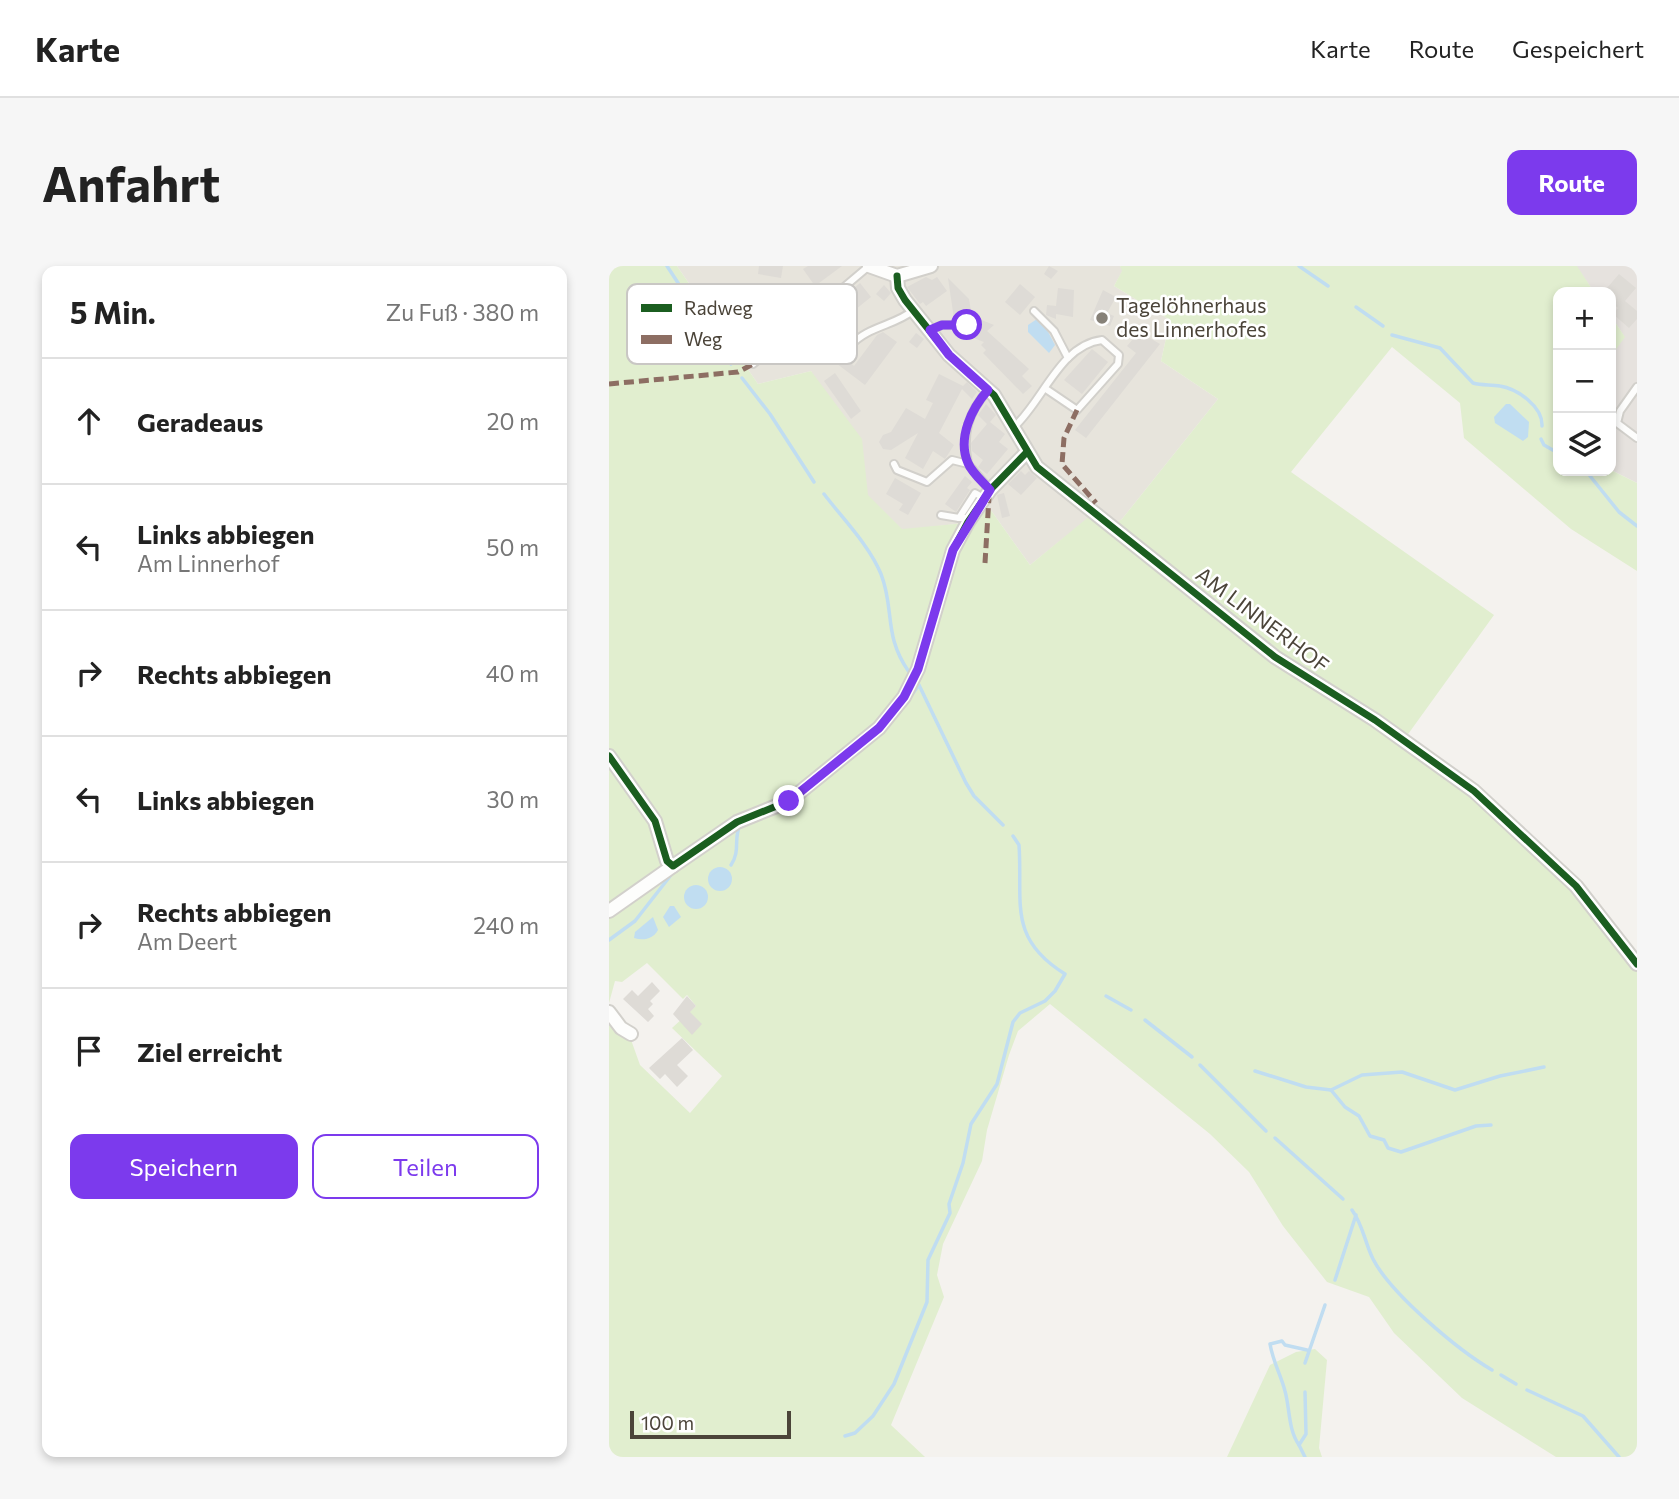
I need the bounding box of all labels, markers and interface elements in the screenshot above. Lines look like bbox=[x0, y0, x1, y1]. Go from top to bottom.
text: Karte bbox=[35, 28, 120, 69]
text: Karte bbox=[1310, 34, 1371, 63]
text: Route bbox=[1409, 34, 1474, 63]
text: Gespeichert bbox=[1512, 34, 1644, 63]
button: Route bbox=[1507, 150, 1637, 215]
text: Anfahrt bbox=[42, 152, 220, 212]
legend bbox=[627, 284, 857, 364]
map controls bbox=[1553, 287, 1616, 476]
button: + bbox=[1553, 287, 1616, 350]
place label: Tagelöhnerhaus des Linnerhofes bbox=[1116, 292, 1267, 341]
text: 5 Min. bbox=[70, 293, 156, 330]
text: Radweg bbox=[684, 296, 753, 319]
text: Zu Fuß · 380 m bbox=[386, 298, 539, 326]
route start bbox=[951, 309, 982, 340]
marker: Tagelöhnerhaus des Linnerhofes bbox=[1094, 310, 1110, 326]
text: Weg bbox=[684, 327, 722, 350]
button: − bbox=[1553, 350, 1616, 413]
icon: ahead bbox=[70, 402, 108, 440]
text: Geradeaus bbox=[137, 406, 263, 437]
text: 20 m bbox=[487, 407, 539, 435]
button: layers bbox=[1553, 413, 1616, 476]
text: Links abbiegen bbox=[137, 518, 315, 549]
icon: left bbox=[70, 528, 108, 566]
text: 50 m bbox=[486, 533, 539, 561]
text: Am Linnerhof bbox=[137, 549, 280, 577]
street label: AM LINNERHOF bbox=[1192, 561, 1334, 677]
icon: right bbox=[70, 654, 108, 692]
text: Rechts abbiegen bbox=[137, 658, 332, 689]
text: 40 m bbox=[486, 659, 539, 687]
icon: left bbox=[70, 780, 108, 818]
text: Links abbiegen bbox=[137, 784, 315, 815]
text: 30 m bbox=[486, 785, 539, 813]
route end bbox=[773, 785, 804, 816]
text: Rechts abbiegen bbox=[137, 896, 332, 927]
icon: right bbox=[70, 906, 108, 944]
text: 240 m bbox=[473, 911, 539, 939]
text: Am Deert bbox=[137, 927, 237, 955]
icon: arrive bbox=[70, 1032, 108, 1070]
text: Ziel erreicht bbox=[137, 1036, 282, 1067]
button: Speichern bbox=[70, 1134, 298, 1199]
button: Teilen bbox=[312, 1134, 539, 1199]
scale bar bbox=[630, 1408, 791, 1440]
text: 100 m bbox=[641, 1411, 694, 1434]

